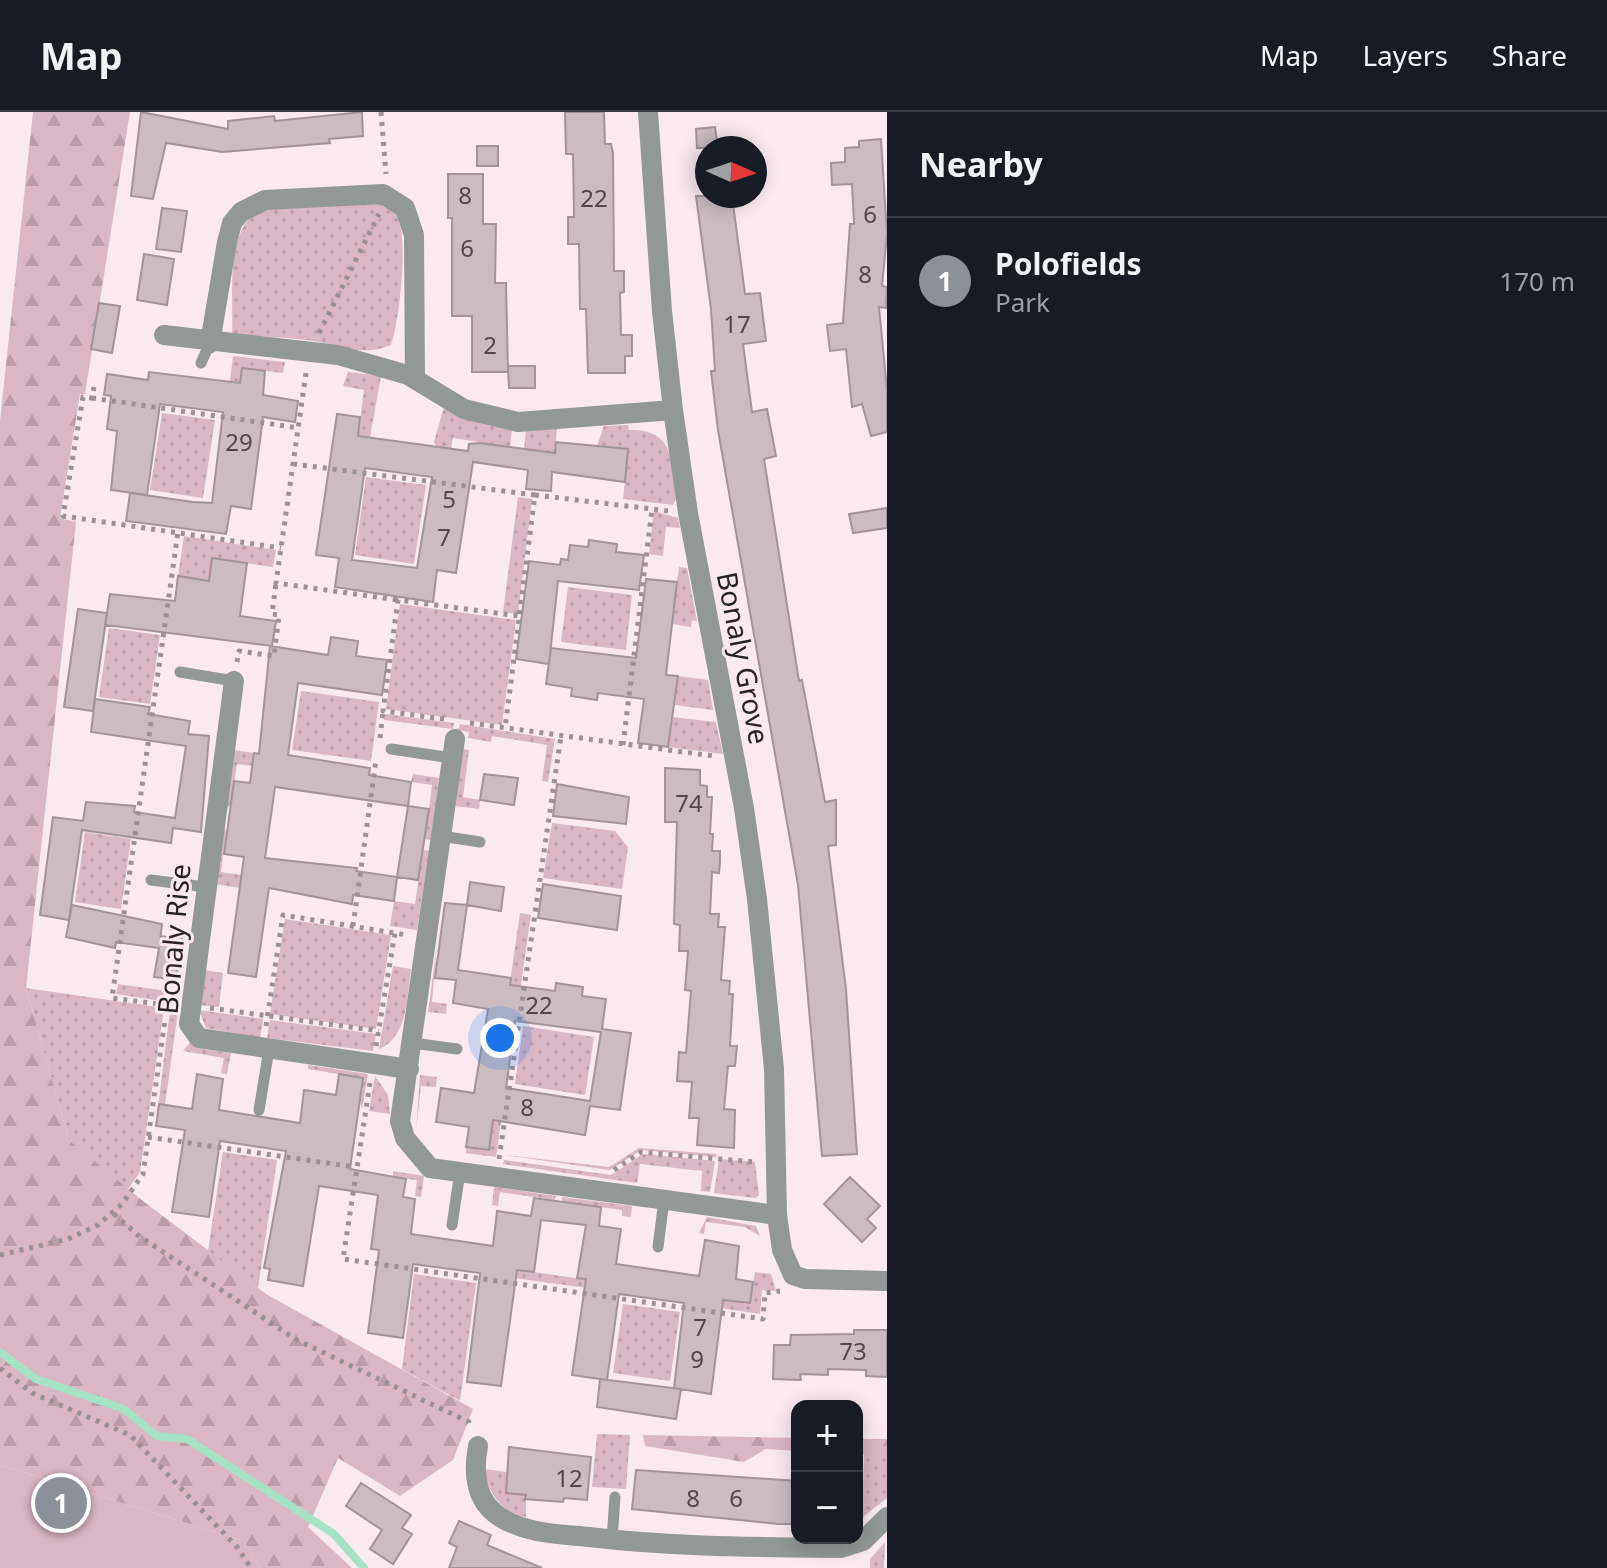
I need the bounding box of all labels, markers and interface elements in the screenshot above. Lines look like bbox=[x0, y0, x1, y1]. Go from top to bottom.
text: Map bbox=[40, 29, 123, 81]
text: Map bbox=[1260, 36, 1318, 74]
text: Layers bbox=[1362, 36, 1448, 74]
text: Share bbox=[1492, 36, 1567, 74]
north arrow bbox=[695, 136, 767, 208]
text: Nearby bbox=[919, 141, 1043, 187]
house number: 8 bbox=[458, 178, 472, 211]
house number: 22 bbox=[580, 181, 608, 214]
house number: 6 bbox=[863, 197, 877, 230]
house number: 6 bbox=[460, 231, 474, 264]
text: Polofields bbox=[995, 243, 1142, 284]
house number: 8 bbox=[858, 257, 872, 290]
text: 1 bbox=[938, 263, 952, 299]
text: 170 m bbox=[1499, 263, 1575, 299]
text: Park bbox=[995, 284, 1050, 320]
house number: 17 bbox=[723, 307, 751, 340]
house number: 2 bbox=[483, 328, 497, 361]
house number: 29 bbox=[225, 425, 253, 458]
house number: 5 bbox=[442, 482, 456, 515]
house number: 7 bbox=[437, 520, 451, 553]
street label: Bonaly Grove bbox=[709, 568, 779, 747]
house number: 74 bbox=[675, 786, 703, 819]
street label: Bonaly Rise bbox=[148, 862, 199, 1016]
house number: 22 bbox=[525, 988, 553, 1021]
your location bbox=[480, 1018, 520, 1058]
house number: 8 bbox=[520, 1090, 534, 1123]
house number: 7 bbox=[693, 1310, 707, 1343]
house number: 73 bbox=[839, 1334, 867, 1367]
house number: 9 bbox=[690, 1342, 704, 1375]
map controls bbox=[791, 1400, 863, 1544]
button: + bbox=[791, 1400, 863, 1472]
house number: 12 bbox=[555, 1461, 583, 1494]
button: − bbox=[791, 1472, 863, 1544]
pin: 1 bbox=[35, 1473, 87, 1533]
house number: 8 bbox=[686, 1481, 700, 1514]
house number: 6 bbox=[729, 1481, 743, 1514]

